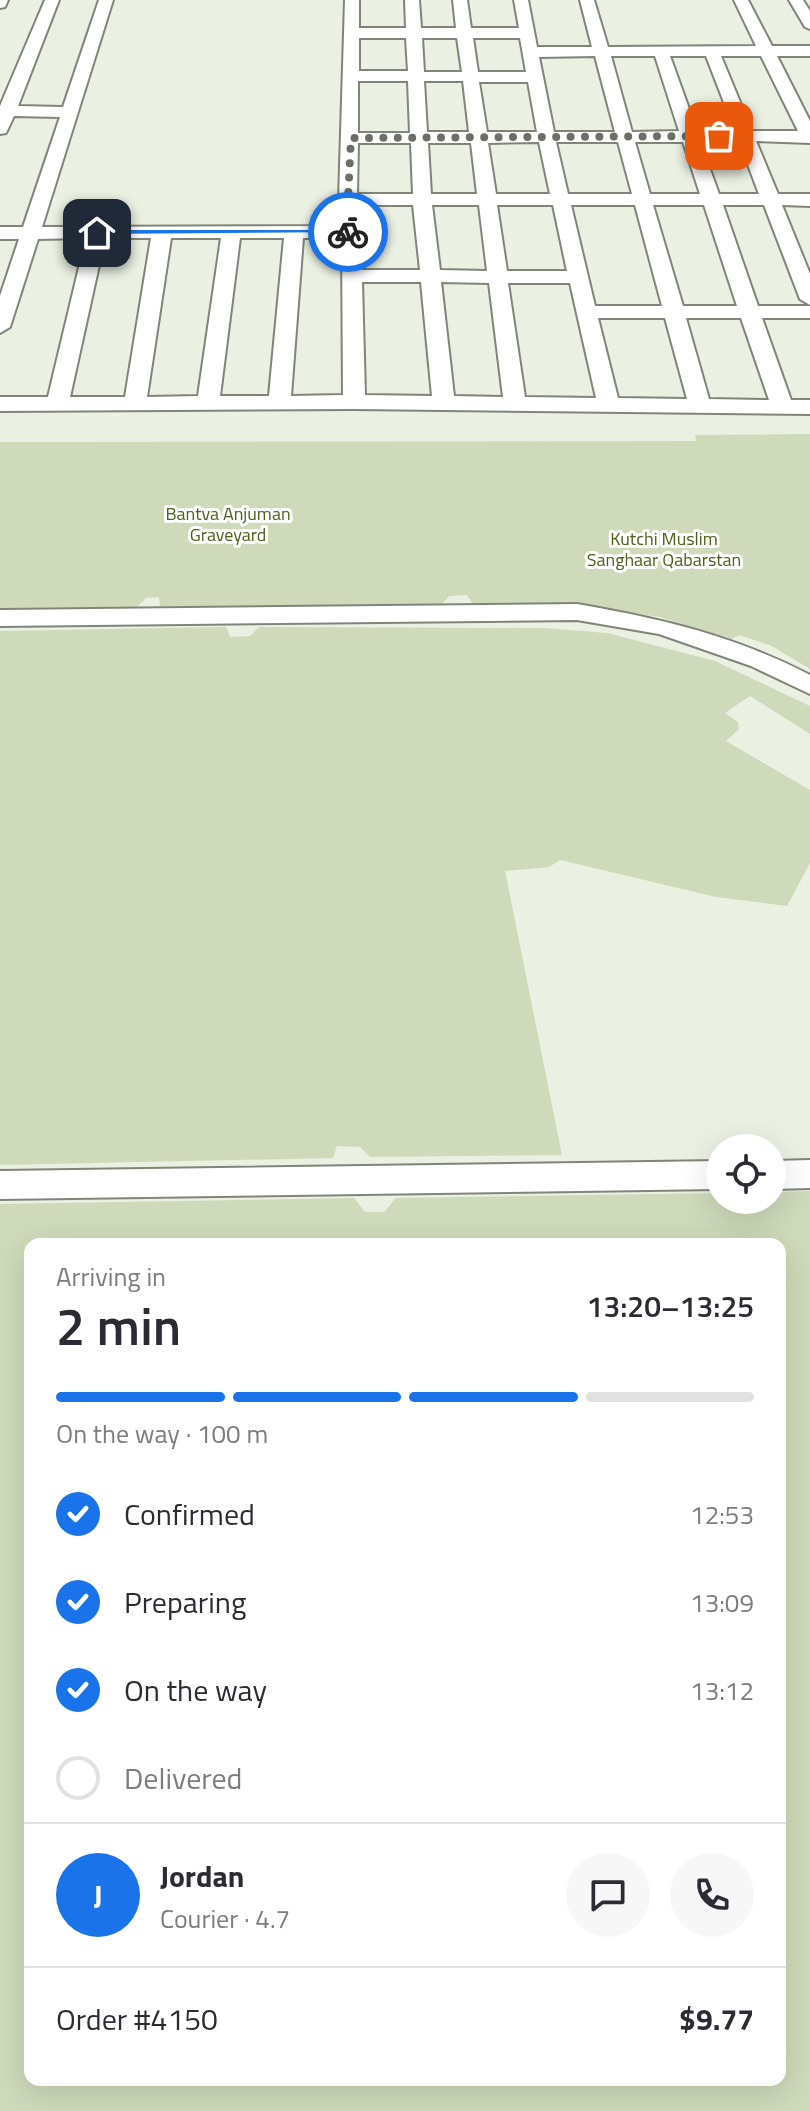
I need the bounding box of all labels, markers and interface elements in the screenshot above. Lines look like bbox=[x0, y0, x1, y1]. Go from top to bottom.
pin bbox=[685, 102, 753, 170]
icon: bag bbox=[697, 114, 741, 158]
courier bbox=[308, 192, 388, 272]
pin bbox=[63, 199, 131, 267]
icon: bike bbox=[326, 210, 370, 254]
icon: home bbox=[75, 211, 119, 255]
park label: Bantva Anjuman Graveyard bbox=[165, 500, 291, 548]
park label: Kutchi Muslim Sanghaar Qabarstan bbox=[587, 525, 741, 573]
map controls bbox=[706, 1134, 786, 1214]
button: locate bbox=[706, 1134, 786, 1214]
text: Arriving in bbox=[56, 1257, 166, 1296]
text: 13:20–13:25 bbox=[587, 1283, 754, 1329]
text: 2 min bbox=[56, 1286, 181, 1365]
text: On the way · 100 m bbox=[56, 1414, 268, 1453]
text: Confirmed bbox=[124, 1491, 255, 1537]
icon: check bbox=[56, 1492, 100, 1536]
text: 12:53 bbox=[690, 1495, 754, 1534]
text: Preparing bbox=[124, 1579, 246, 1625]
icon: check bbox=[56, 1580, 100, 1624]
text: 13:09 bbox=[690, 1583, 754, 1622]
text: On the way bbox=[124, 1667, 267, 1713]
icon: check bbox=[56, 1668, 100, 1712]
text: 13:12 bbox=[690, 1671, 754, 1710]
text: Delivered bbox=[124, 1755, 242, 1801]
text: Jordan bbox=[160, 1853, 244, 1899]
button: chat bbox=[566, 1853, 650, 1937]
button: phone bbox=[670, 1853, 754, 1937]
text: J bbox=[93, 1872, 103, 1918]
text: Courier · 4.7 bbox=[160, 1899, 290, 1938]
text: Order #4150 bbox=[56, 1996, 218, 2042]
text: $9.77 bbox=[679, 1996, 754, 2042]

